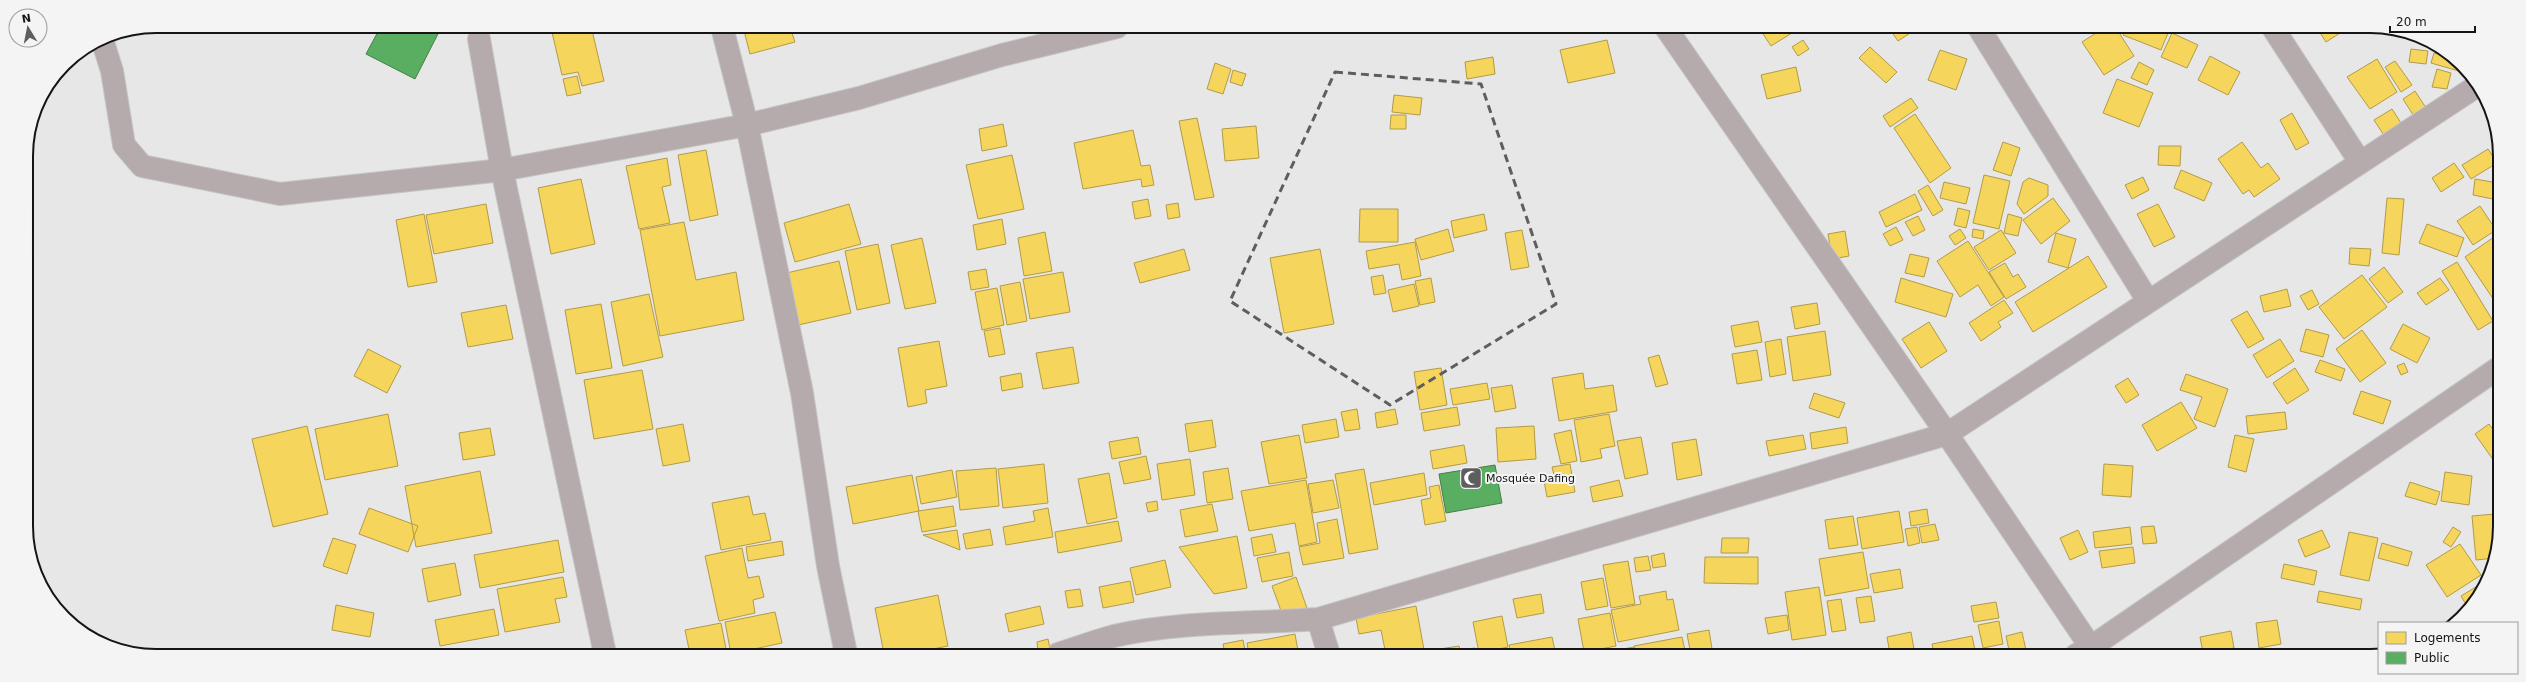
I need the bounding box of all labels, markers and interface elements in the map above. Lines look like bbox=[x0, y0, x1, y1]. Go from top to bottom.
north arrow bbox=[8, 8, 48, 48]
scale bar bbox=[2390, 8, 2475, 34]
text: N bbox=[21, 11, 32, 26]
text: 20 m bbox=[2396, 15, 2427, 29]
mosque icon: Mosquée Dafing bbox=[1458, 465, 1484, 491]
place label: Mosquée Dafing bbox=[1486, 472, 1575, 485]
legend bbox=[2378, 622, 2518, 674]
text: Logements bbox=[2414, 631, 2480, 645]
text: Public bbox=[2414, 651, 2450, 665]

